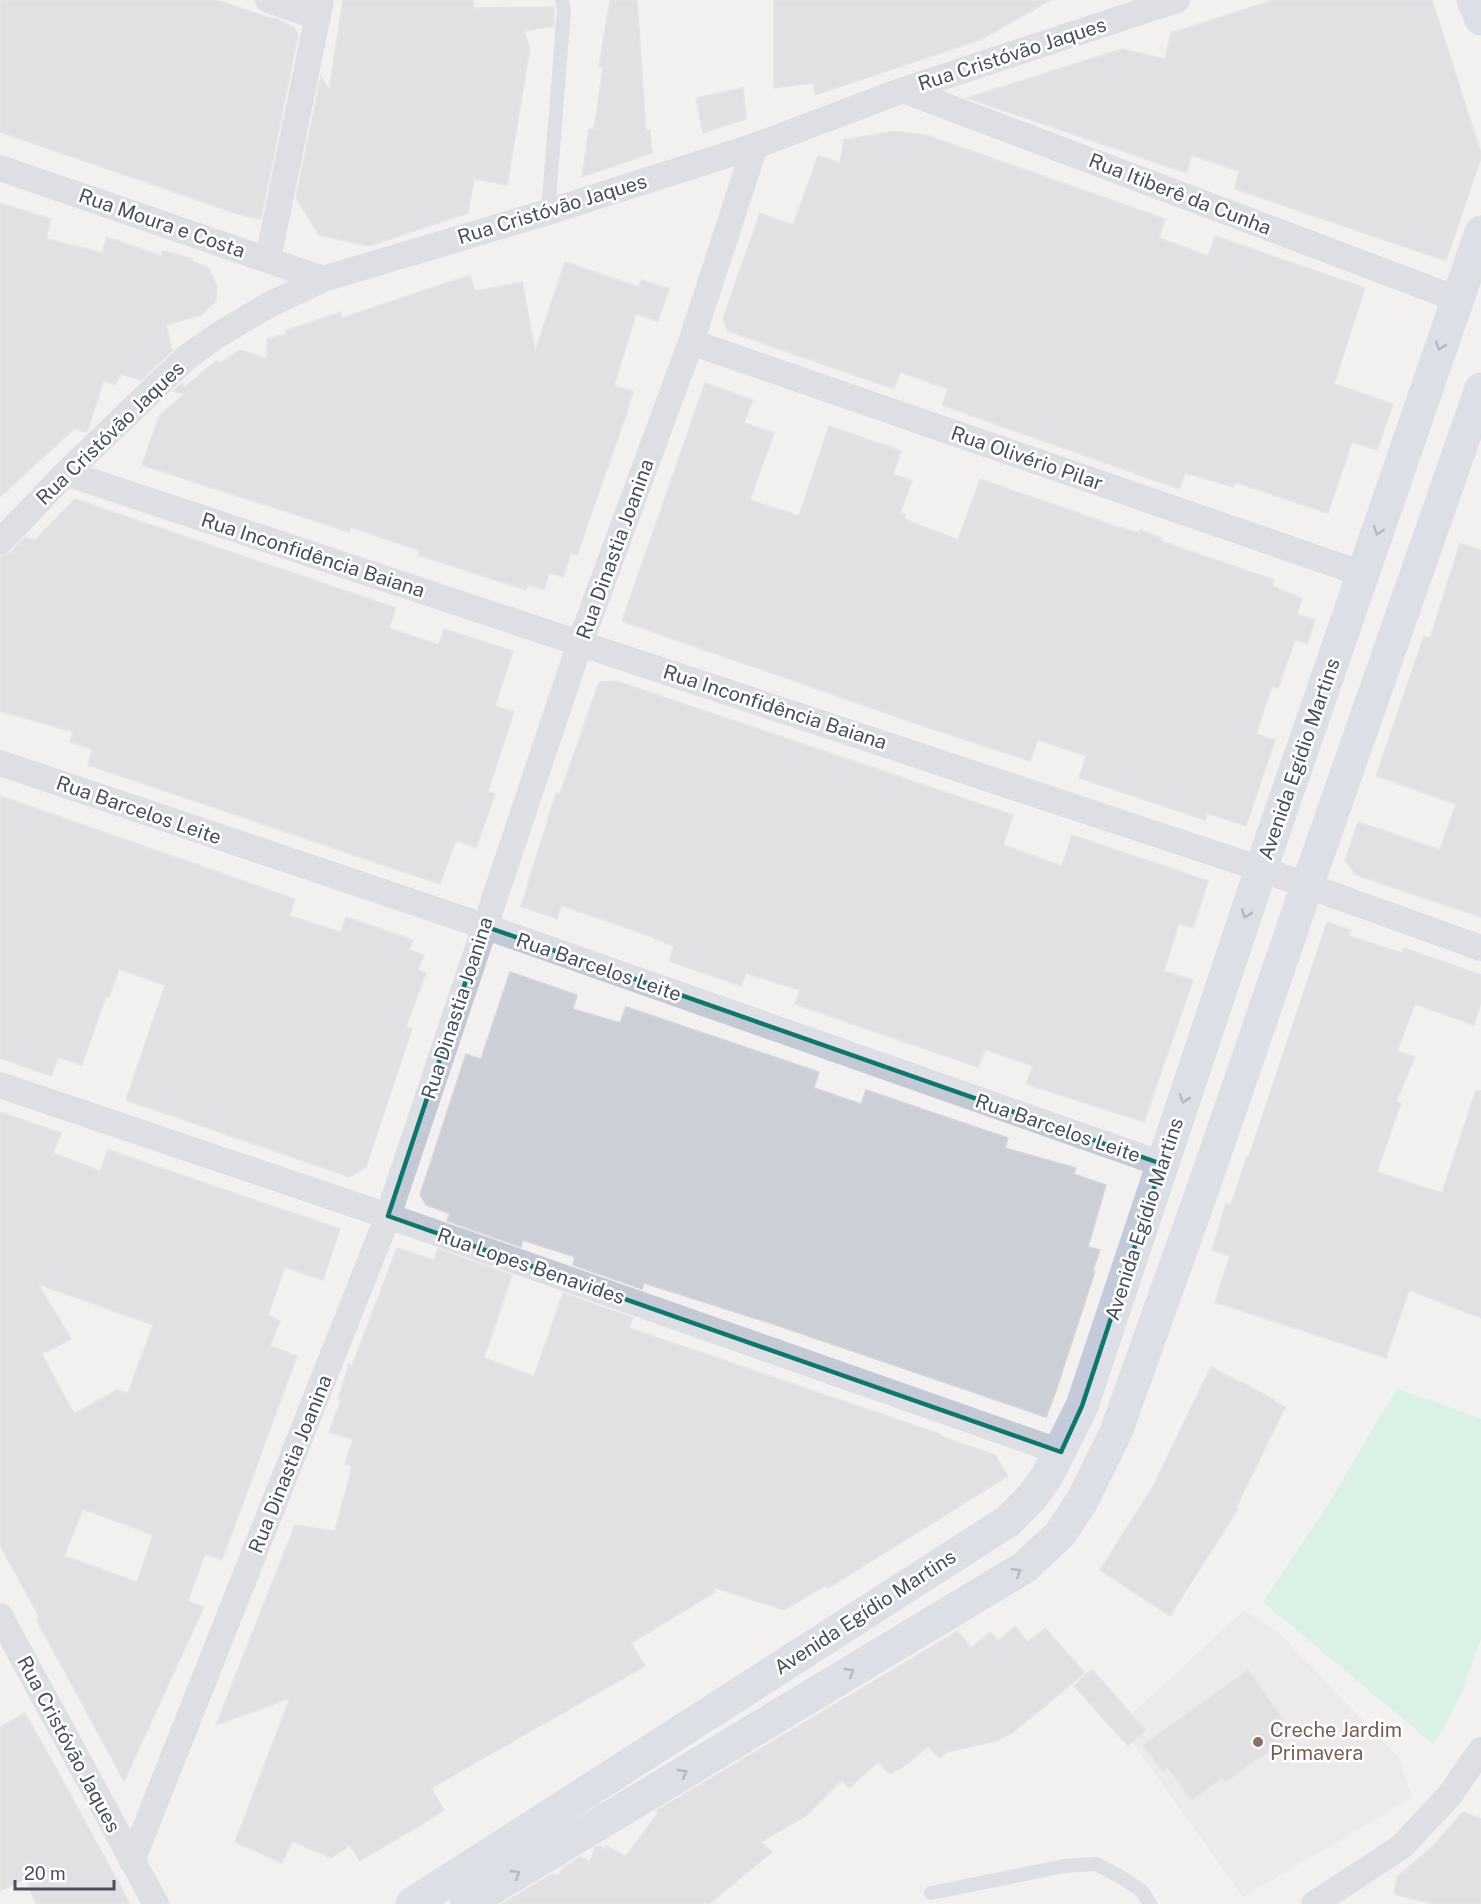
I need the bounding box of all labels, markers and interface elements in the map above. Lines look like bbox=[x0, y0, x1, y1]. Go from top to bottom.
street label: Rua Cristóvão Jaques bbox=[915, 12, 1109, 96]
street label: Rua Itiberê da Cunha bbox=[1085, 148, 1275, 240]
street label: Rua Cristóvão Jaques bbox=[454, 169, 650, 249]
street label: Rua Moura e Costa bbox=[76, 183, 248, 263]
one-way arrow bbox=[1435, 340, 1448, 351]
street label: Rua Cristóvão Jaques bbox=[31, 356, 189, 510]
street label: Rua Olivério Pilar bbox=[948, 421, 1106, 495]
street label: Rua Dinastia Joanina bbox=[571, 456, 659, 642]
street label: Rua Inconfidência Baiana bbox=[198, 507, 428, 603]
one-way arrow bbox=[1373, 525, 1385, 536]
street label: Avenida Egídio Martins bbox=[1253, 655, 1345, 863]
street label: Rua Inconfidência Baiana bbox=[660, 659, 890, 755]
street label: Rua Barcelos Leite bbox=[53, 770, 225, 850]
one-way arrow bbox=[1241, 908, 1253, 919]
street label: Rua Dinastia Joanina bbox=[416, 914, 498, 1102]
street label: Rua Barcelos Leite bbox=[513, 927, 685, 1007]
street label: Rua Barcelos Leite bbox=[972, 1088, 1144, 1168]
one-way arrow bbox=[1179, 1093, 1191, 1104]
street label: Avenida Egídio Martins bbox=[1100, 1115, 1188, 1323]
street label: Rua Lopes Benavides bbox=[434, 1223, 628, 1309]
street label: Rua Dinastia Joanina bbox=[243, 1371, 337, 1557]
street label: Avenida Egídio Martins bbox=[770, 1544, 960, 1680]
one-way arrow bbox=[1011, 1567, 1021, 1579]
street label: Rua Cristóvão Jaques bbox=[12, 1652, 126, 1836]
one-way arrow bbox=[844, 1668, 854, 1680]
place label: Creche Jardim Primavera bbox=[1270, 1718, 1402, 1765]
marker: Creche Jardim Primavera bbox=[1251, 1735, 1265, 1749]
one-way arrow bbox=[677, 1769, 687, 1781]
scale bar bbox=[15, 1853, 114, 1891]
text: 20 m bbox=[24, 1863, 66, 1884]
one-way arrow bbox=[510, 1869, 520, 1881]

